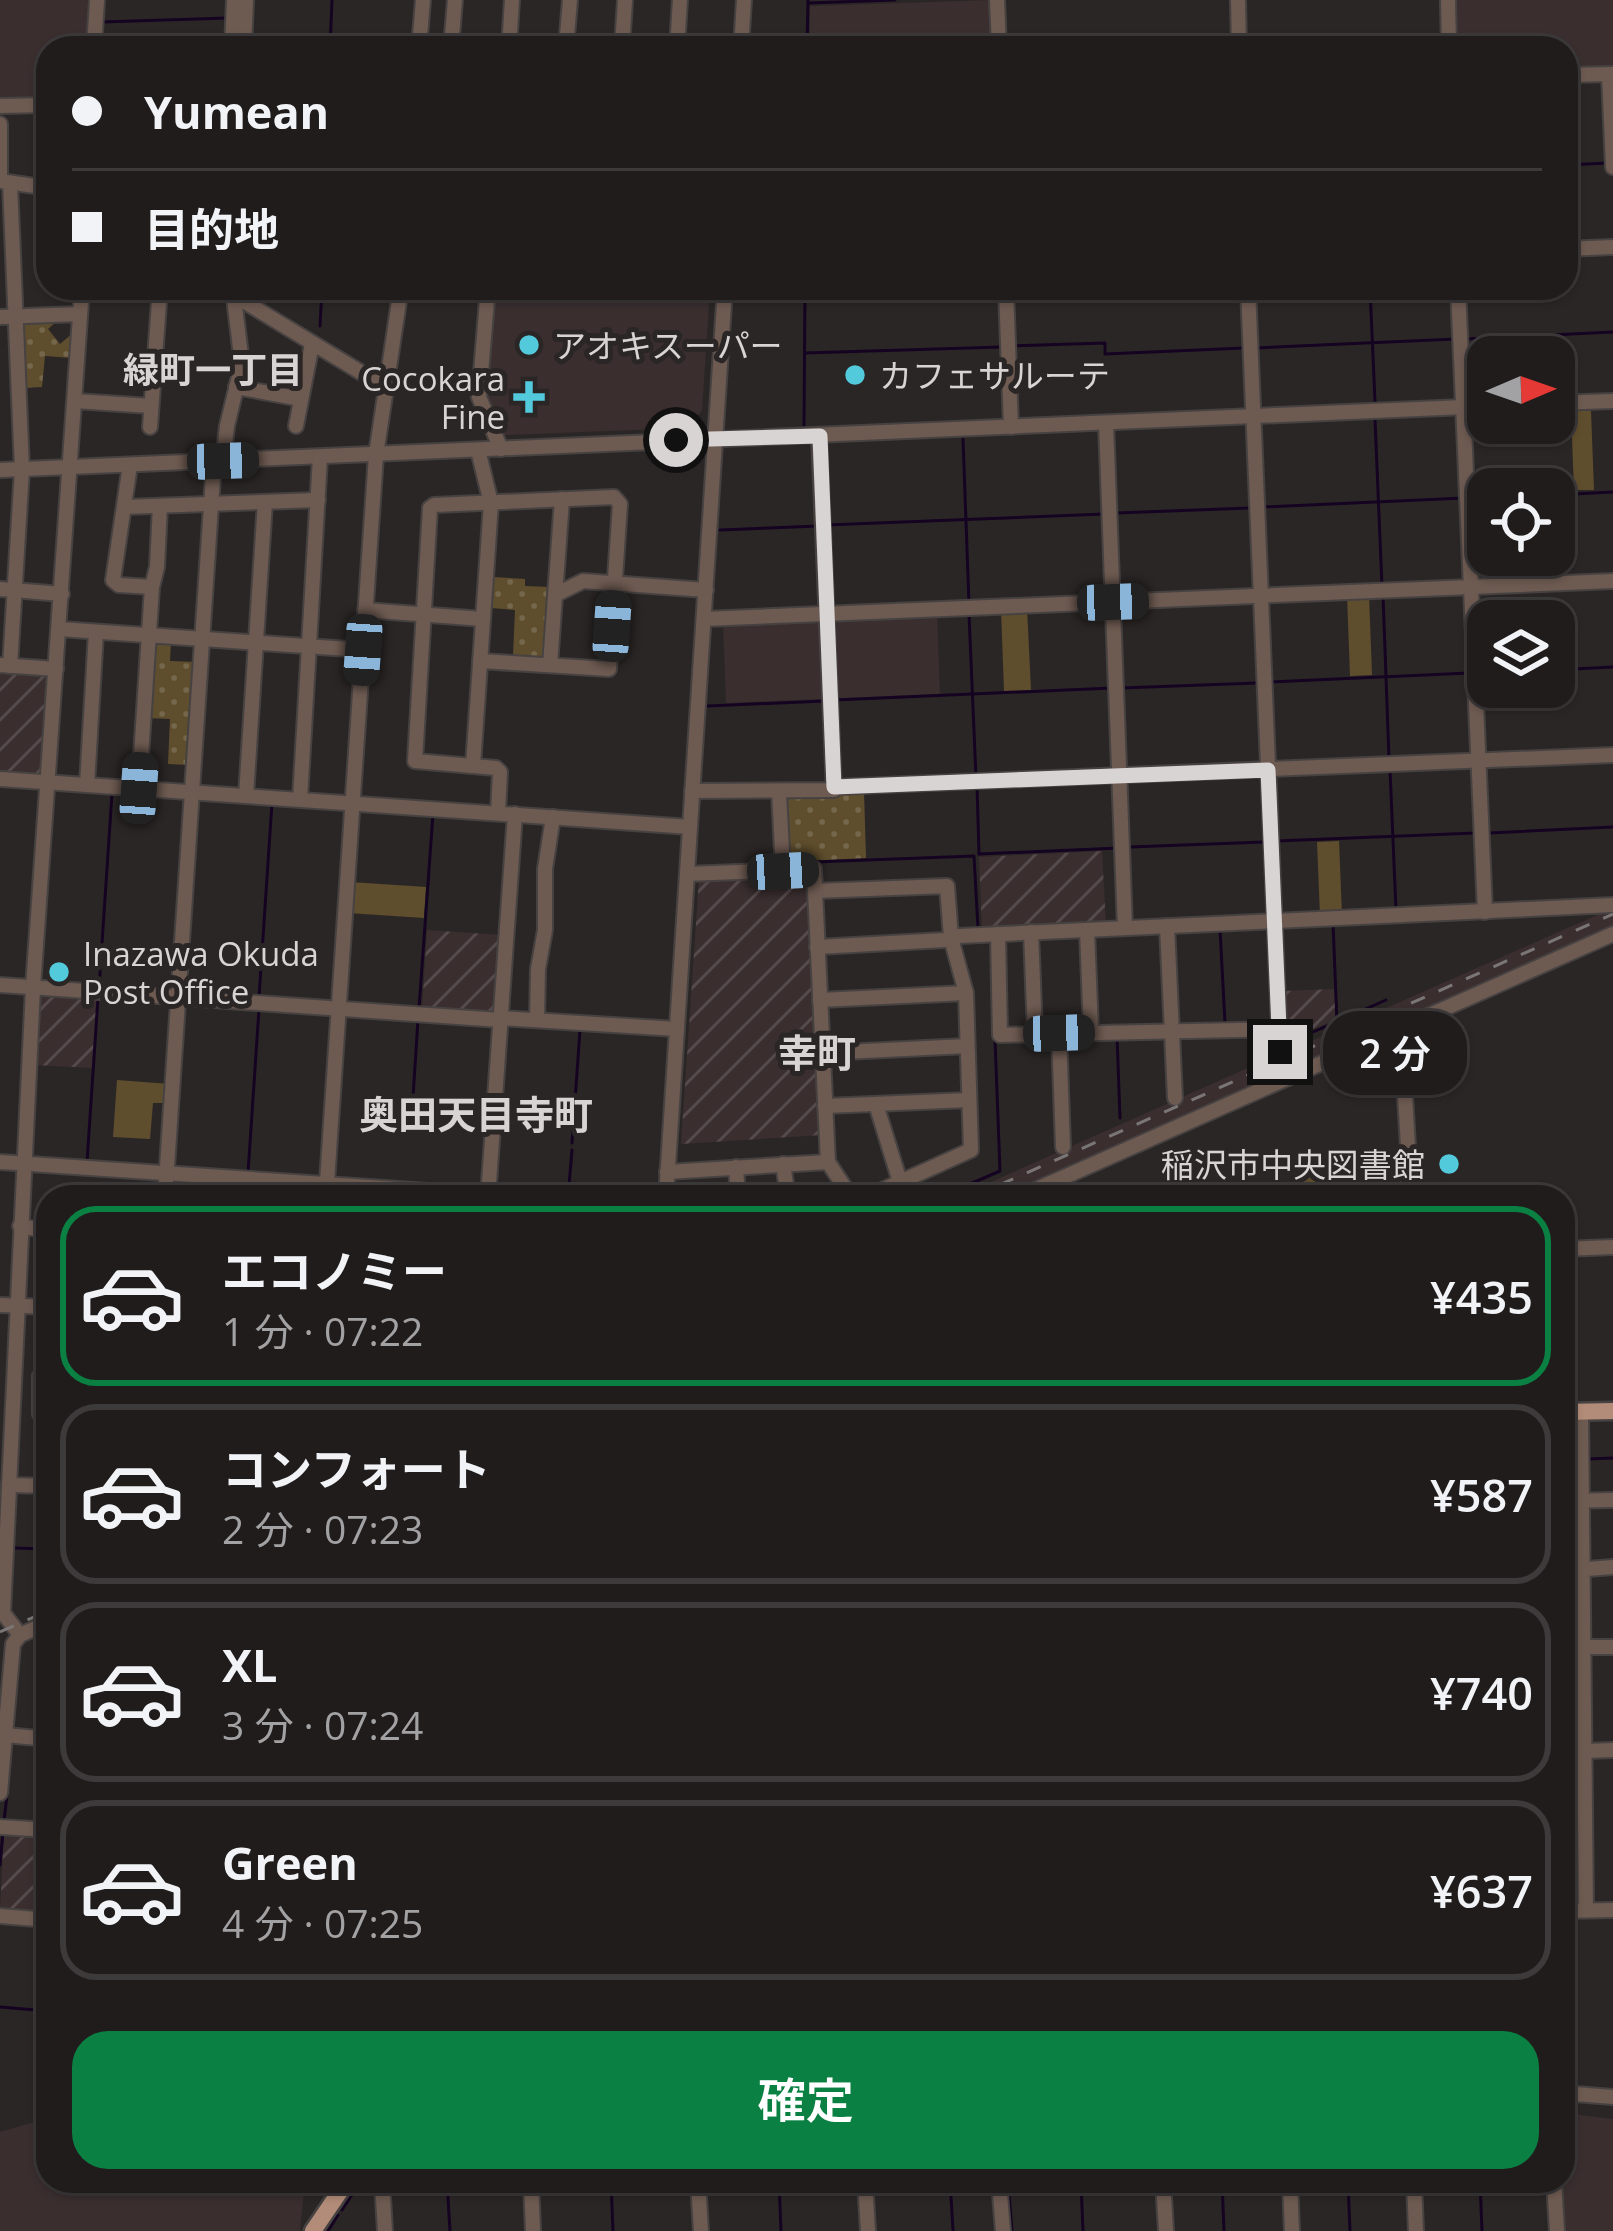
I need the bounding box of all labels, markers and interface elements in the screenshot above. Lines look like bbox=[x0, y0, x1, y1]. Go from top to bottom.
text: Yumean bbox=[144, 81, 329, 142]
text: 目的地 bbox=[144, 198, 279, 259]
place label: アオキスーパー bbox=[553, 323, 783, 368]
marker: アオキスーパー bbox=[516, 332, 542, 358]
north arrow bbox=[1467, 336, 1575, 444]
map controls bbox=[1467, 336, 1575, 708]
district label: 緑町一丁目 bbox=[123, 345, 303, 394]
place label: カフェサルーテ bbox=[879, 353, 1110, 398]
place label: Cocokara Fine bbox=[361, 356, 505, 439]
marker: カフェサルーテ bbox=[842, 362, 868, 388]
marker: Cocokara Fine bbox=[516, 384, 542, 410]
route start bbox=[649, 413, 703, 467]
car bbox=[186, 442, 260, 480]
button: locate bbox=[1467, 468, 1575, 576]
car bbox=[1076, 583, 1150, 621]
car bbox=[592, 589, 632, 663]
button: layers bbox=[1467, 600, 1575, 708]
car bbox=[343, 613, 383, 687]
car bbox=[119, 751, 159, 825]
car bbox=[746, 851, 820, 891]
place label: Inazawa Okuda Post Office bbox=[83, 931, 319, 1014]
marker: Inazawa Okuda Post Office bbox=[46, 959, 72, 985]
callout: 2 分 bbox=[1322, 1010, 1466, 1094]
car bbox=[1022, 1014, 1096, 1052]
district label: 幸町 bbox=[778, 1025, 856, 1078]
route end bbox=[1253, 1025, 1307, 1079]
text: 2 分 bbox=[1359, 1026, 1431, 1079]
district label: 奥田天目寺町 bbox=[359, 1087, 593, 1140]
place label: 稲沢市中央図書館 bbox=[1161, 1142, 1425, 1187]
marker: 稲沢市中央図書館 bbox=[1436, 1151, 1462, 1177]
text: エコノミー bbox=[222, 1240, 447, 1301]
icon: car bbox=[78, 1242, 186, 1350]
text: ¥435 bbox=[1430, 1266, 1533, 1327]
text: 1 分 · 07:22 bbox=[222, 1304, 423, 1357]
text: コンフォート bbox=[222, 1438, 491, 1499]
icon: car bbox=[78, 1440, 186, 1548]
text: ¥587 bbox=[1430, 1464, 1533, 1525]
text: 2 分 · 07:23 bbox=[222, 1502, 423, 1555]
text: XL bbox=[222, 1634, 277, 1695]
icon: car bbox=[78, 1638, 186, 1746]
text: ¥740 bbox=[1430, 1662, 1533, 1723]
text: 3 分 · 07:24 bbox=[222, 1698, 423, 1751]
text: Green bbox=[222, 1832, 358, 1893]
icon: car bbox=[78, 1836, 186, 1944]
text: ¥637 bbox=[1430, 1860, 1533, 1921]
text: 4 分 · 07:25 bbox=[222, 1896, 423, 1949]
button: 確定 bbox=[72, 2031, 1539, 2169]

